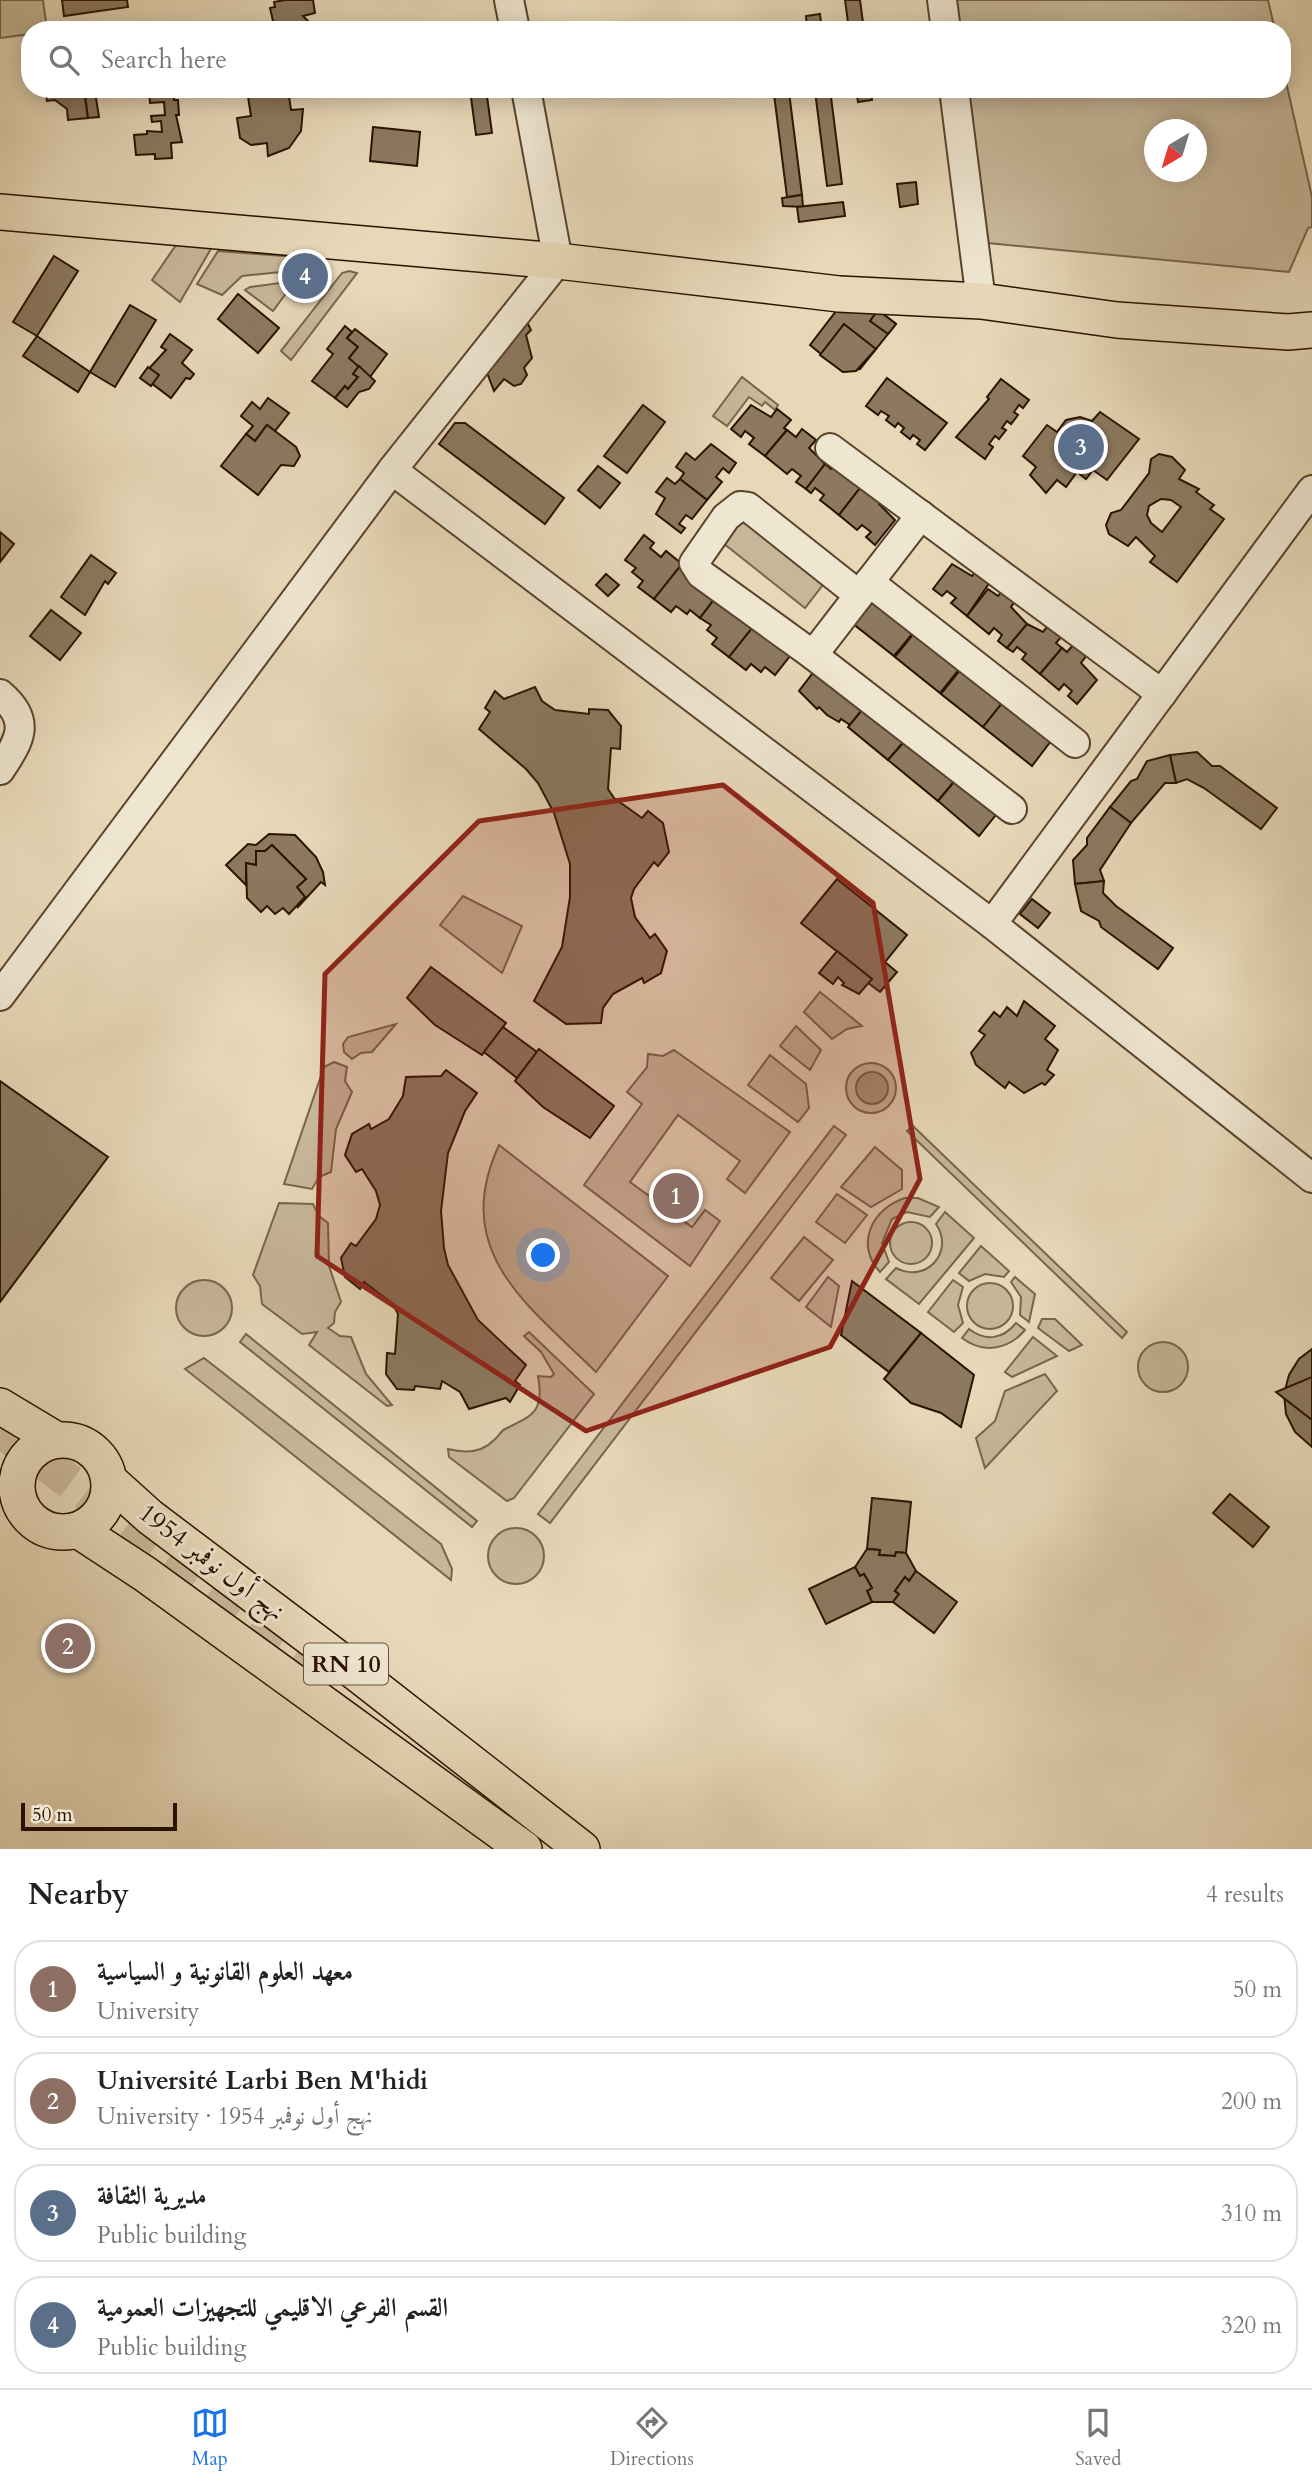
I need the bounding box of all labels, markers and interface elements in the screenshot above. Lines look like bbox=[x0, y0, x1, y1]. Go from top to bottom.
search box bbox=[21, 21, 1291, 98]
icon: search bbox=[45, 41, 83, 79]
text: Search here bbox=[101, 42, 227, 77]
north arrow bbox=[1144, 119, 1207, 182]
pin: 4 bbox=[282, 250, 328, 302]
pin: 3 bbox=[1058, 421, 1104, 473]
pin: 1 bbox=[653, 1170, 699, 1222]
your location bbox=[526, 1238, 560, 1272]
street label: نهج أول نوفمبر 1954 bbox=[128, 1495, 292, 1633]
pin: 2 bbox=[45, 1620, 91, 1672]
road number: RN 10 bbox=[304, 1644, 388, 1684]
scale bar bbox=[21, 1800, 177, 1832]
text: 50 m bbox=[32, 1802, 73, 1828]
text: Nearby bbox=[28, 1874, 129, 1915]
text: 4 results bbox=[1206, 1879, 1284, 1910]
text: معهد العلوم القانونية و السياسية bbox=[97, 1954, 353, 1989]
text: 1 bbox=[47, 1974, 59, 2005]
text: 50 m bbox=[1233, 1974, 1282, 2005]
text: University bbox=[97, 1996, 199, 2027]
text: Université Larbi Ben M'hidi bbox=[97, 2063, 428, 2098]
text: 2 bbox=[47, 2086, 59, 2117]
text: 200 m bbox=[1221, 2086, 1282, 2117]
text: University · نهج أول نوفمبر 1954 bbox=[97, 2101, 373, 2132]
text: مديرية الثقافة bbox=[97, 2178, 207, 2213]
text: 3 bbox=[47, 2198, 59, 2229]
text: 310 m bbox=[1221, 2198, 1282, 2229]
text: Public building bbox=[97, 2220, 247, 2251]
text: القسم الفرعي الاقليمي للتجهيزات العمومية bbox=[97, 2290, 448, 2325]
text: 4 bbox=[47, 2310, 59, 2341]
text: 320 m bbox=[1221, 2310, 1282, 2341]
text: Public building bbox=[97, 2332, 247, 2363]
tab: Map bbox=[191, 2404, 229, 2472]
tab: Directions bbox=[610, 2404, 694, 2472]
tab: Saved bbox=[1075, 2404, 1121, 2472]

